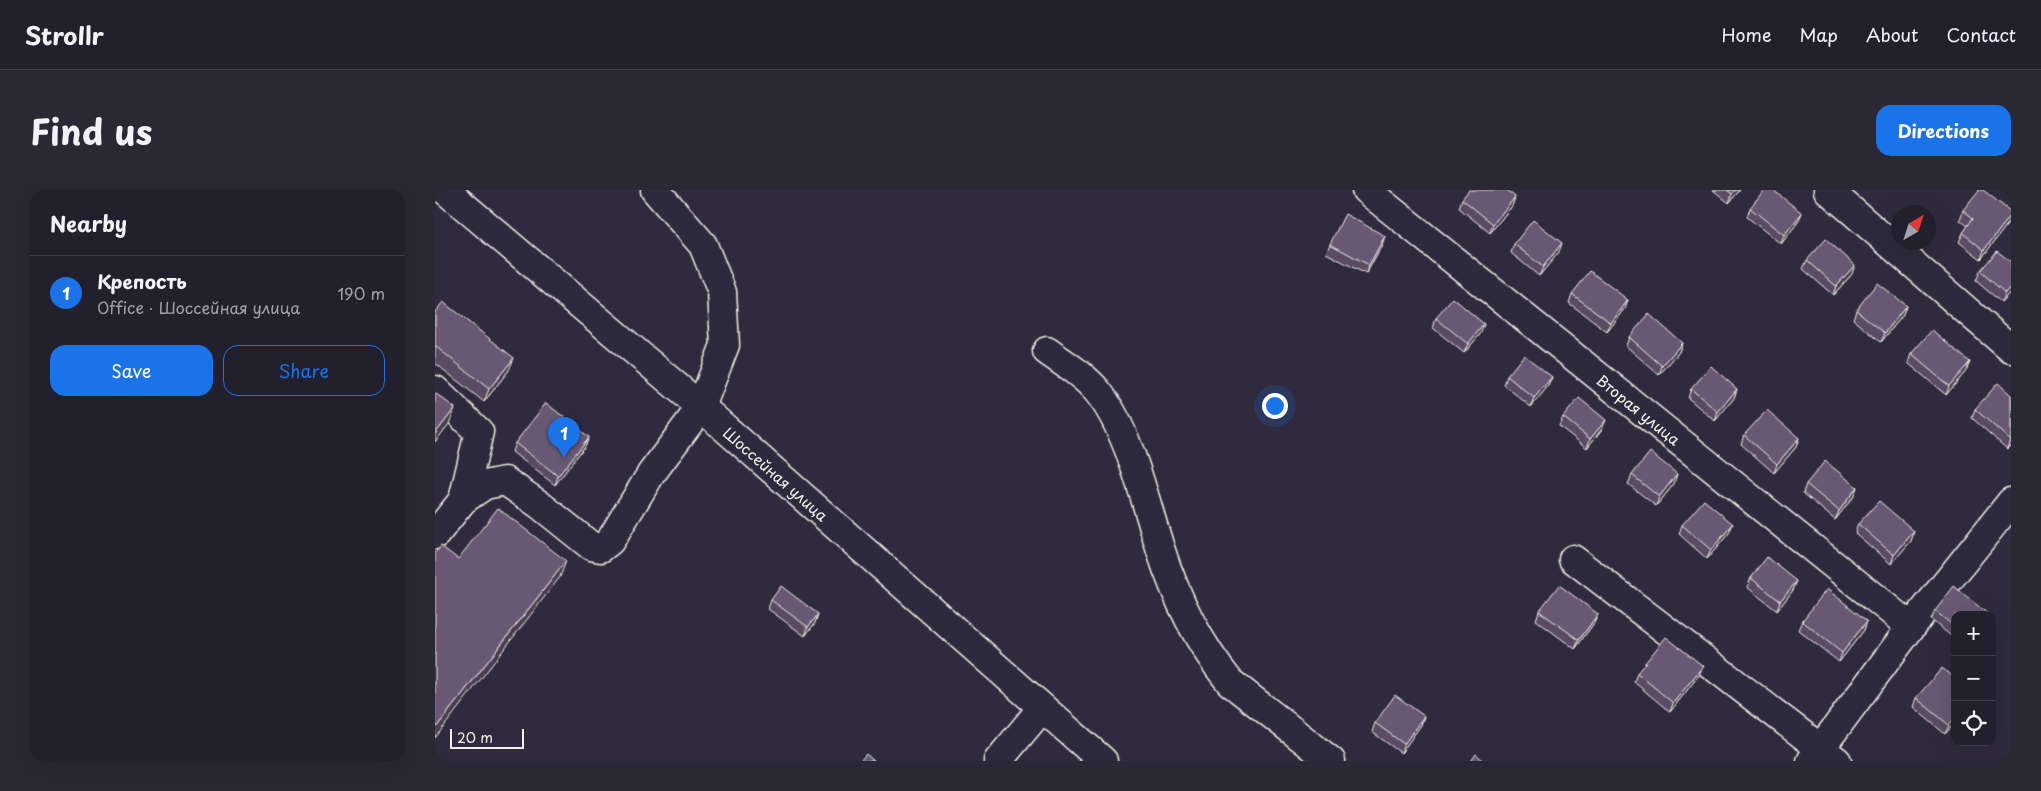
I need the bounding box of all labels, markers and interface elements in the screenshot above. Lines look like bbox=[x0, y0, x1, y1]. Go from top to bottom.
text: Strollr bbox=[25, 17, 104, 53]
text: Home bbox=[1721, 21, 1771, 48]
text: Map bbox=[1799, 21, 1838, 48]
text: About bbox=[1866, 21, 1918, 48]
text: Contact bbox=[1946, 21, 2016, 48]
text: Find us bbox=[30, 104, 152, 157]
button: Directions bbox=[1876, 105, 2011, 156]
north arrow bbox=[1891, 205, 1936, 250]
text: Nearby bbox=[50, 207, 127, 239]
text: Крепость bbox=[97, 267, 187, 295]
text: 1 bbox=[62, 281, 70, 305]
text: 190 m bbox=[337, 281, 385, 305]
text: Office · Шоссейная улица bbox=[97, 295, 300, 319]
button: Save bbox=[50, 345, 213, 396]
button: Share bbox=[223, 345, 385, 396]
street label: Вторая улица bbox=[1592, 368, 1686, 450]
your location bbox=[1262, 393, 1288, 419]
pin: 1 bbox=[548, 417, 580, 458]
street label: Шоссейная улица bbox=[719, 421, 834, 526]
map controls bbox=[1951, 611, 1996, 746]
button: + bbox=[1951, 611, 1996, 656]
button: − bbox=[1951, 656, 1996, 701]
button: locate bbox=[1951, 701, 1996, 746]
scale bar bbox=[450, 726, 524, 749]
text: 20 m bbox=[457, 727, 493, 748]

